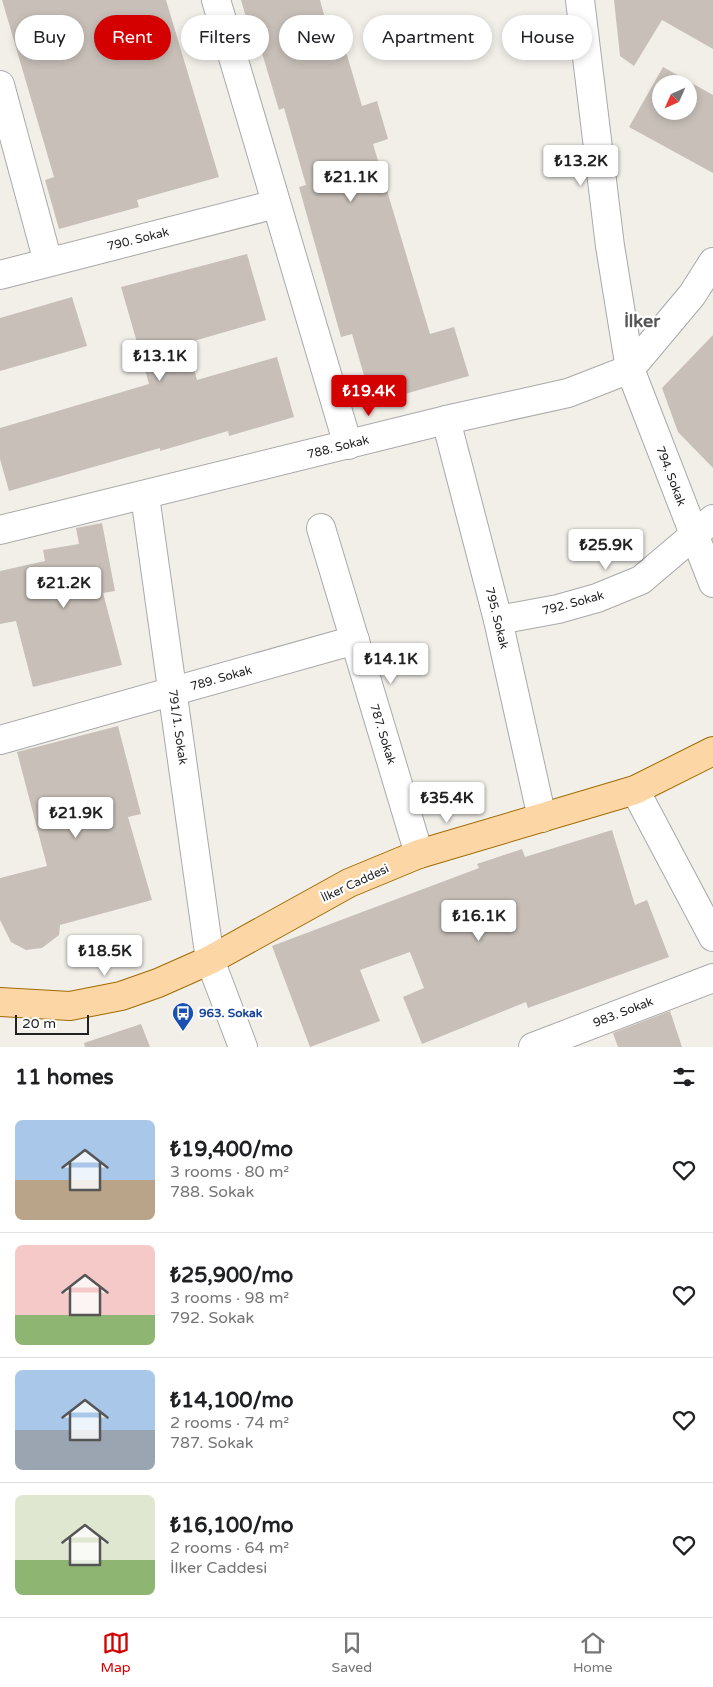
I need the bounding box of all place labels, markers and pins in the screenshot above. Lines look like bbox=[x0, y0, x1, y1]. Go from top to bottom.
pin: ₺13.2K bbox=[540, 144, 622, 187]
pin: ₺21.1K bbox=[310, 160, 392, 203]
pin: ₺13.1K bbox=[119, 340, 201, 382]
pin: ₺19.4K bbox=[328, 374, 410, 417]
pin: ₺25.9K bbox=[565, 528, 647, 571]
pin: ₺21.2K bbox=[23, 566, 105, 609]
pin: ₺14.1K bbox=[350, 642, 432, 685]
pin: ₺35.4K bbox=[406, 782, 488, 824]
pin: ₺21.9K bbox=[35, 796, 117, 839]
pin: ₺16.1K bbox=[438, 900, 520, 942]
pin: ₺18.5K bbox=[64, 934, 146, 977]
bus stop icon: 963. Sokak bbox=[171, 1001, 195, 1032]
place label: 963. Sokak bbox=[199, 1006, 263, 1020]

